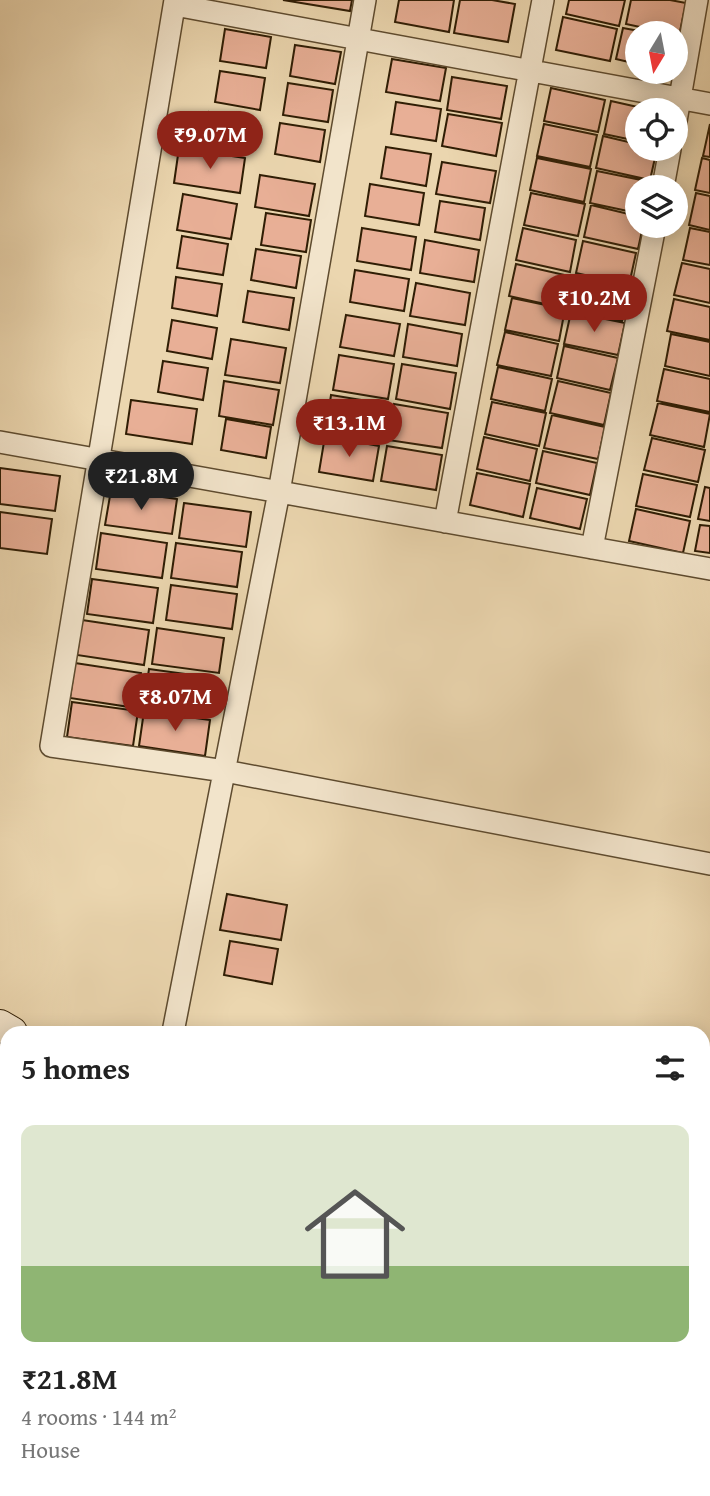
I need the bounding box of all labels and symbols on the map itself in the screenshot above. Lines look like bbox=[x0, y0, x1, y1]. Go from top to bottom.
north arrow bbox=[625, 21, 688, 84]
pin: ₹9.07M bbox=[153, 111, 267, 171]
pin: ₹10.2M bbox=[537, 274, 651, 334]
pin: ₹13.1M bbox=[292, 400, 406, 459]
pin: ₹21.8M bbox=[84, 452, 198, 512]
pin: ₹8.07M bbox=[118, 674, 232, 733]

